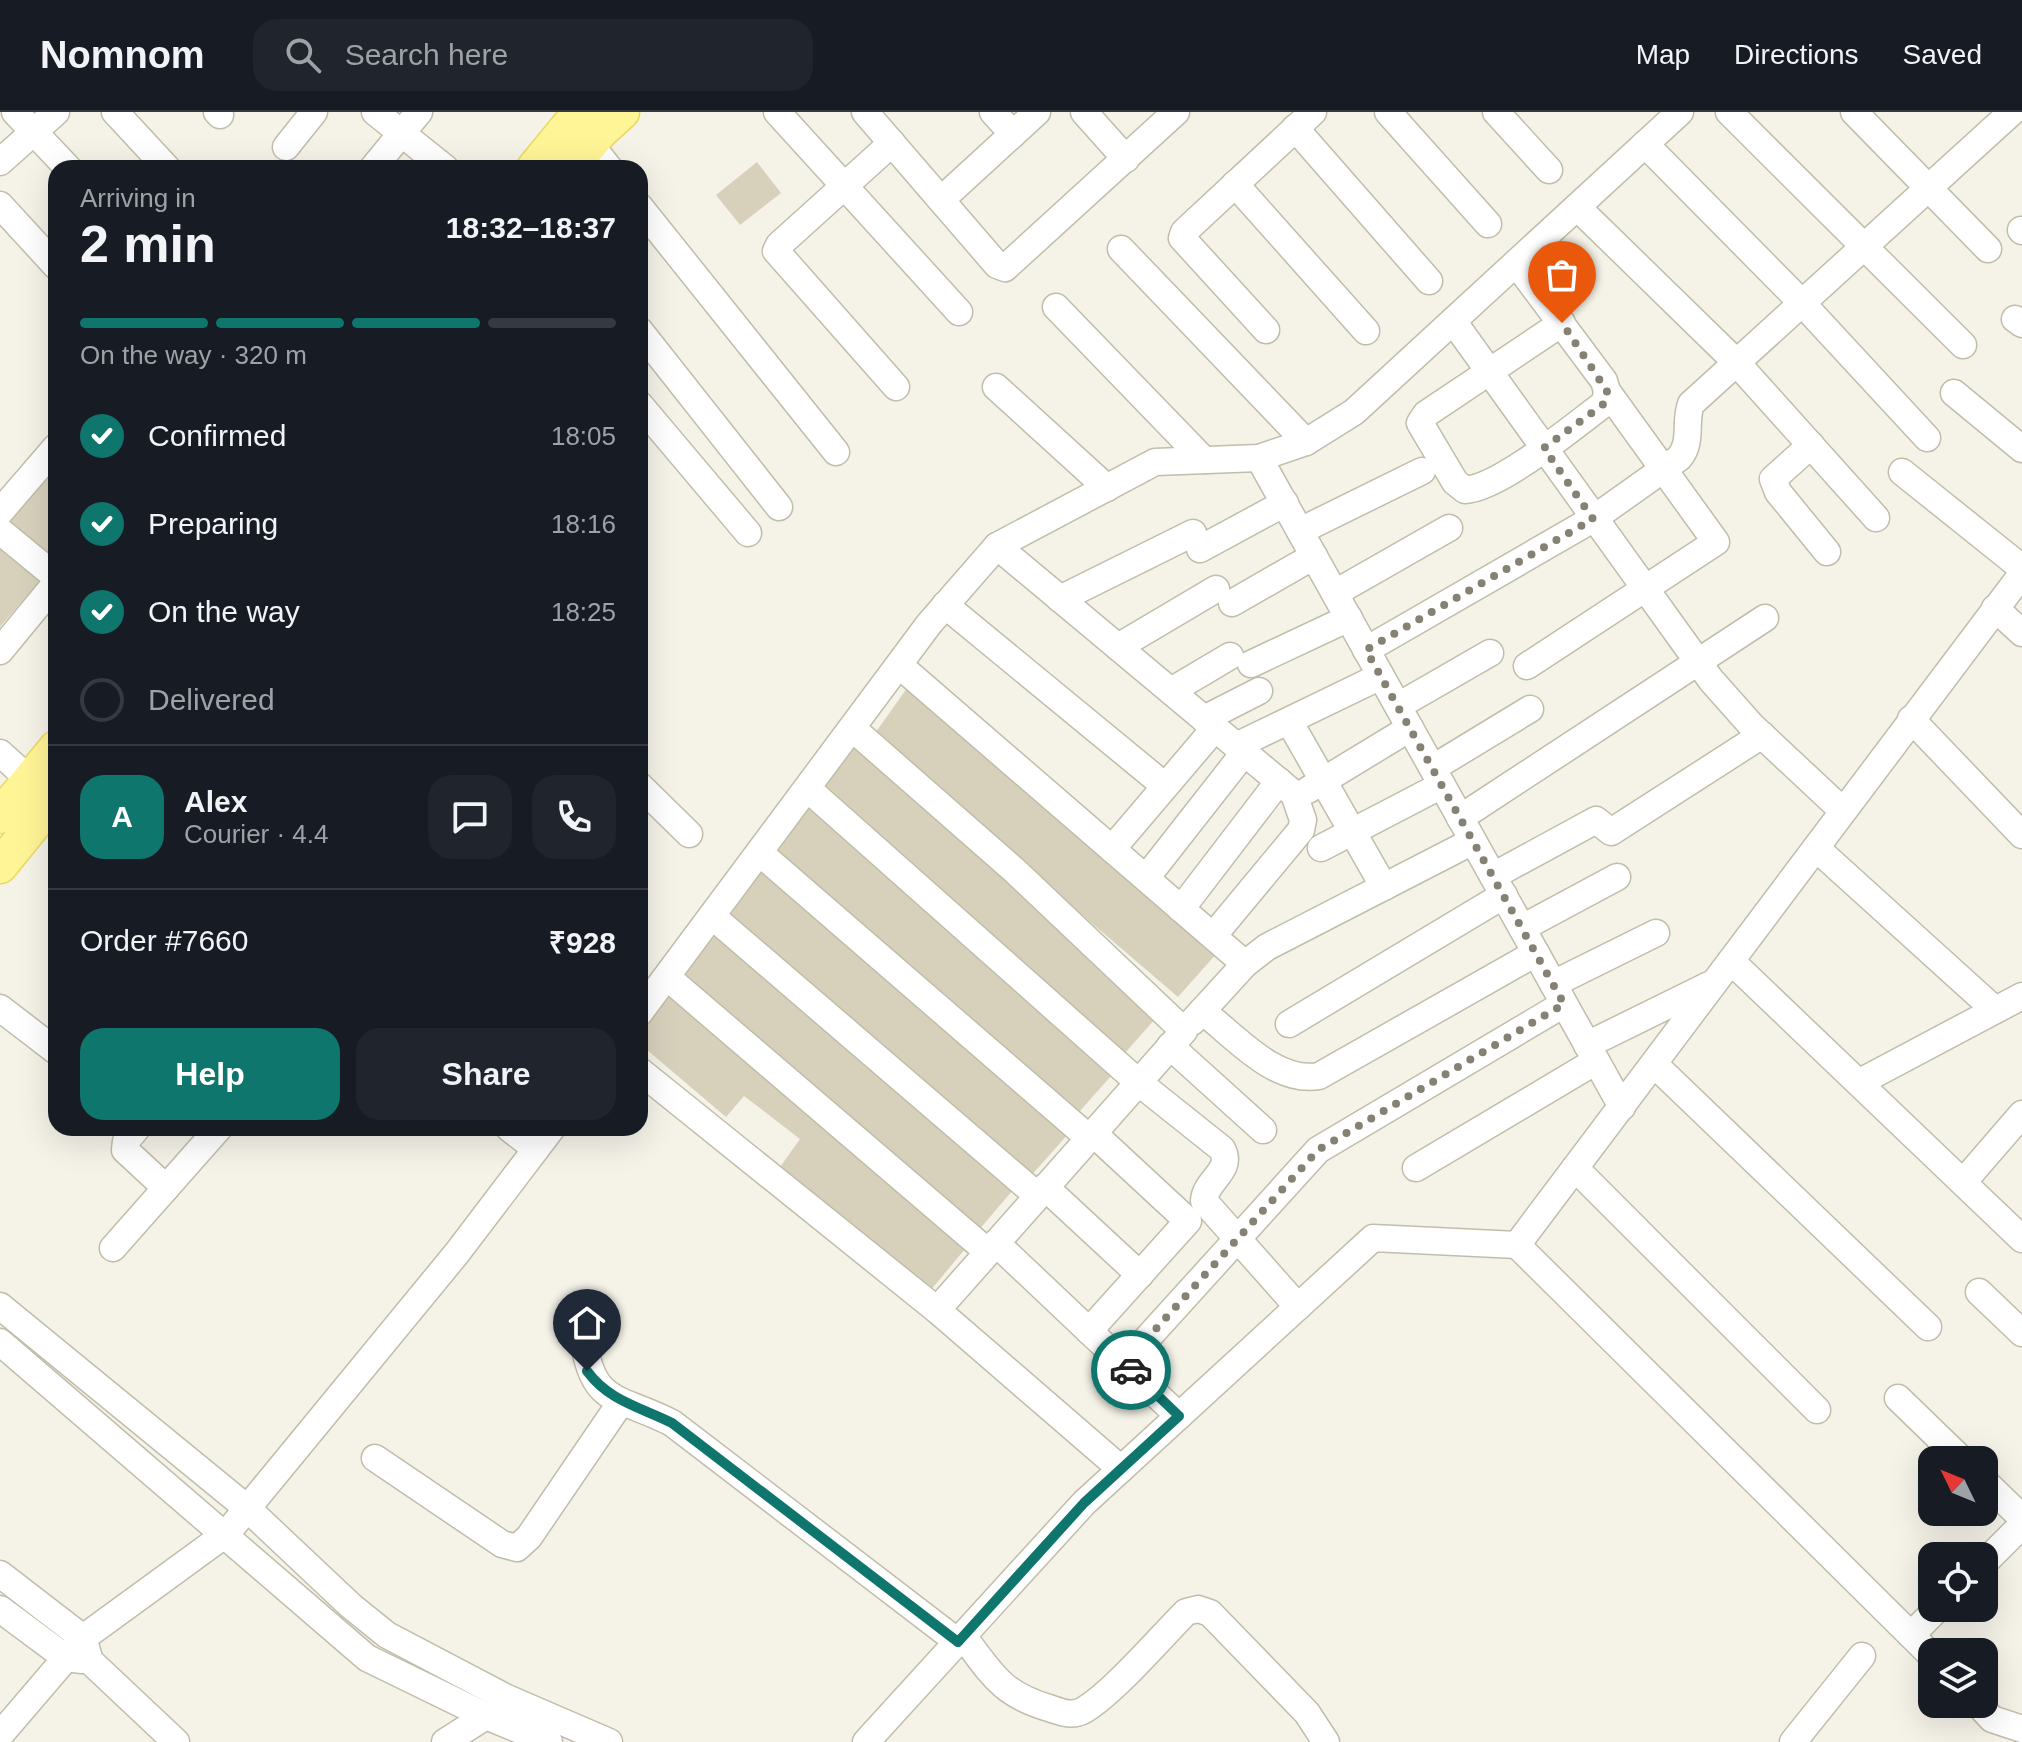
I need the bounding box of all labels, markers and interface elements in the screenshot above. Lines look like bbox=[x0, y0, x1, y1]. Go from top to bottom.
search box bbox=[253, 19, 813, 91]
icon: search bbox=[281, 33, 325, 77]
text: Nomnom bbox=[40, 34, 205, 76]
text: Search here bbox=[345, 38, 508, 71]
text: Map bbox=[1636, 39, 1690, 70]
text: Directions bbox=[1734, 39, 1859, 70]
text: Saved bbox=[1903, 39, 1982, 70]
text: Arriving in bbox=[80, 183, 196, 213]
text: 18:32–18:37 bbox=[446, 211, 616, 244]
text: 2 min bbox=[80, 215, 216, 273]
pin bbox=[1528, 241, 1596, 323]
icon: bag bbox=[1540, 253, 1584, 297]
text: On the way · 320 m bbox=[80, 340, 307, 370]
icon: check bbox=[80, 414, 124, 458]
text: Confirmed bbox=[148, 419, 286, 452]
text: 18:05 bbox=[551, 421, 616, 451]
icon: check bbox=[80, 502, 124, 546]
text: Preparing bbox=[148, 507, 278, 540]
text: 18:16 bbox=[551, 509, 616, 539]
icon: check bbox=[80, 590, 124, 634]
text: On the way bbox=[148, 595, 300, 628]
text: 18:25 bbox=[551, 597, 616, 627]
text: Delivered bbox=[148, 683, 275, 716]
button: chat bbox=[428, 775, 512, 859]
button: phone bbox=[532, 775, 616, 859]
text: Alex bbox=[184, 785, 247, 818]
text: A bbox=[111, 800, 133, 833]
text: Courier · 4.4 bbox=[184, 819, 329, 849]
text: Order #7660 bbox=[80, 924, 248, 957]
text: ₹928 bbox=[549, 926, 616, 959]
button: Help bbox=[80, 1028, 340, 1120]
button: Share bbox=[356, 1028, 616, 1120]
pin bbox=[553, 1289, 621, 1371]
icon: home bbox=[565, 1301, 609, 1345]
courier bbox=[1091, 1330, 1171, 1410]
icon: car bbox=[1109, 1348, 1153, 1392]
north arrow bbox=[1918, 1446, 1998, 1526]
map controls bbox=[1918, 1446, 1998, 1718]
button: locate bbox=[1918, 1542, 1998, 1622]
button: layers bbox=[1918, 1638, 1998, 1718]

